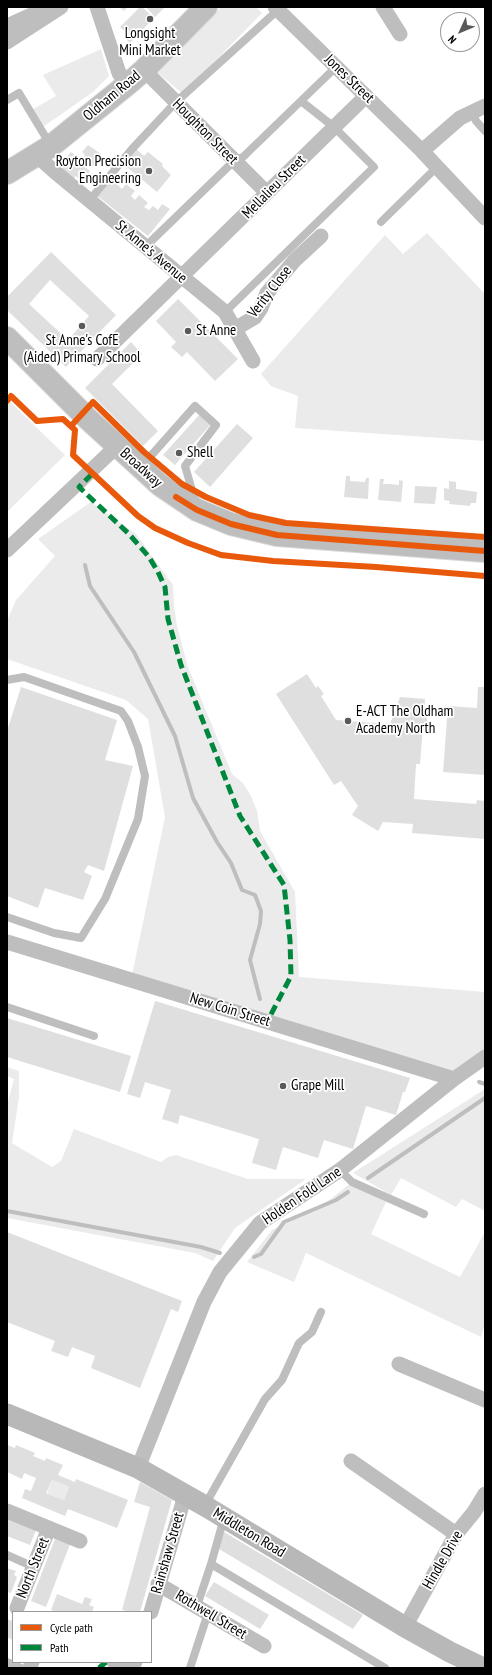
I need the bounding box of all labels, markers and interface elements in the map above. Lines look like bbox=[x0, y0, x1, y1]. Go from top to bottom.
north arrow bbox=[440, 12, 480, 52]
marker: Longsight Mini Market bbox=[145, 14, 155, 24]
place label: Longsight Mini Market bbox=[119, 25, 181, 60]
text: N bbox=[445, 33, 459, 47]
street label: Jones Street bbox=[320, 51, 378, 107]
street label: Oldham Road bbox=[80, 67, 144, 125]
street label: Houghton Street bbox=[168, 95, 242, 169]
street label: Mellalieu Street bbox=[238, 151, 310, 223]
place label: Royton Precision Engineering bbox=[56, 153, 141, 188]
marker: Royton Precision Engineering bbox=[144, 166, 154, 176]
street label: St Anne's Avenue bbox=[111, 217, 191, 287]
street label: Verity Close bbox=[244, 263, 296, 321]
marker: St Anne's CofE (Aided) Primary School bbox=[77, 321, 87, 331]
place label: St Anne bbox=[196, 322, 236, 340]
marker: St Anne bbox=[183, 326, 193, 336]
place label: St Anne's CofE (Aided) Primary School bbox=[24, 332, 140, 367]
street label: Broadway bbox=[116, 444, 166, 492]
place label: Shell bbox=[187, 444, 213, 462]
marker: Shell bbox=[174, 448, 184, 458]
place label: E-ACT The Oldham Academy North bbox=[356, 703, 453, 738]
marker: E-ACT The Oldham Academy North bbox=[343, 716, 353, 726]
street label: New Coin Street bbox=[188, 989, 272, 1031]
place label: Grape Mill bbox=[291, 1077, 344, 1095]
marker: Grape Mill bbox=[278, 1081, 288, 1091]
street label: Holden Fold Lane bbox=[259, 1163, 345, 1229]
street label: Middleton Road bbox=[210, 1504, 288, 1562]
street label: Rainshaw Street bbox=[148, 1510, 188, 1596]
street label: Hindle Drive bbox=[419, 1528, 467, 1592]
street label: North Street bbox=[13, 1535, 53, 1601]
street label: Rothwell Street bbox=[172, 1587, 250, 1643]
legend bbox=[12, 1611, 152, 1663]
text: Cycle path bbox=[50, 1620, 93, 1635]
text: Path bbox=[50, 1640, 68, 1655]

